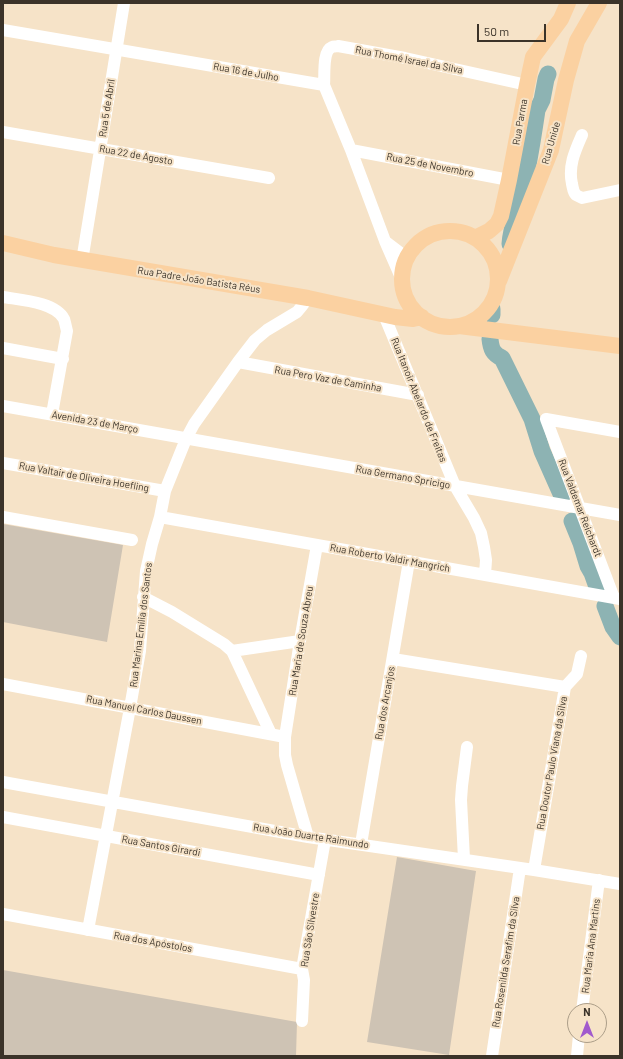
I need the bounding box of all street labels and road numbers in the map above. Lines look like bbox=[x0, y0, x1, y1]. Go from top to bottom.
street label: Rua Thomé Israel da Silva bbox=[354, 44, 464, 76]
street label: Rua 16 de Julho bbox=[212, 60, 280, 84]
street label: Rua 5 de Abril bbox=[96, 78, 118, 138]
street label: Rua Parma bbox=[510, 98, 530, 146]
street label: Rua Unide bbox=[539, 120, 563, 166]
street label: Rua 22 de Agosto bbox=[98, 143, 174, 167]
street label: Rua 25 de Novembro bbox=[385, 151, 475, 179]
street label: Rua Padre João Batista Réus bbox=[137, 264, 261, 296]
street label: Rua Itanoir Abelardo de Freitas bbox=[389, 336, 449, 464]
street label: Rua Pero Vaz de Caminha bbox=[274, 364, 382, 394]
street label: Avenida 23 de Março bbox=[51, 408, 139, 436]
street label: Rua Valdemar Reichardt bbox=[556, 457, 604, 559]
street label: Rua Valtair de Oliveira Hoefling bbox=[18, 460, 150, 494]
street label: Rua Germano Spricigo bbox=[355, 463, 451, 491]
street label: Rua Roberto Valdir Mangrich bbox=[329, 542, 451, 574]
street label: Rua Marina Emília dos Santos bbox=[127, 562, 155, 688]
street label: Rua Maria de Souza Abreu bbox=[286, 585, 316, 697]
street label: Rua dos Arcanjos bbox=[373, 665, 397, 741]
street label: Rua Manuel Carlos Daussen bbox=[85, 693, 203, 727]
street label: Rua Doutor Paulo Viana da Silva bbox=[534, 695, 570, 831]
street label: Rua João Duarte Raimundo bbox=[252, 821, 370, 851]
street label: Rua Santos Girardi bbox=[121, 833, 201, 859]
street label: Rua São Silvestre bbox=[298, 892, 322, 968]
street label: Rua Rosenilda Serafim da Silva bbox=[490, 896, 522, 1028]
street label: Rua Maria Ana Martins bbox=[579, 898, 603, 994]
street label: Rua dos Apóstolos bbox=[113, 929, 193, 955]

